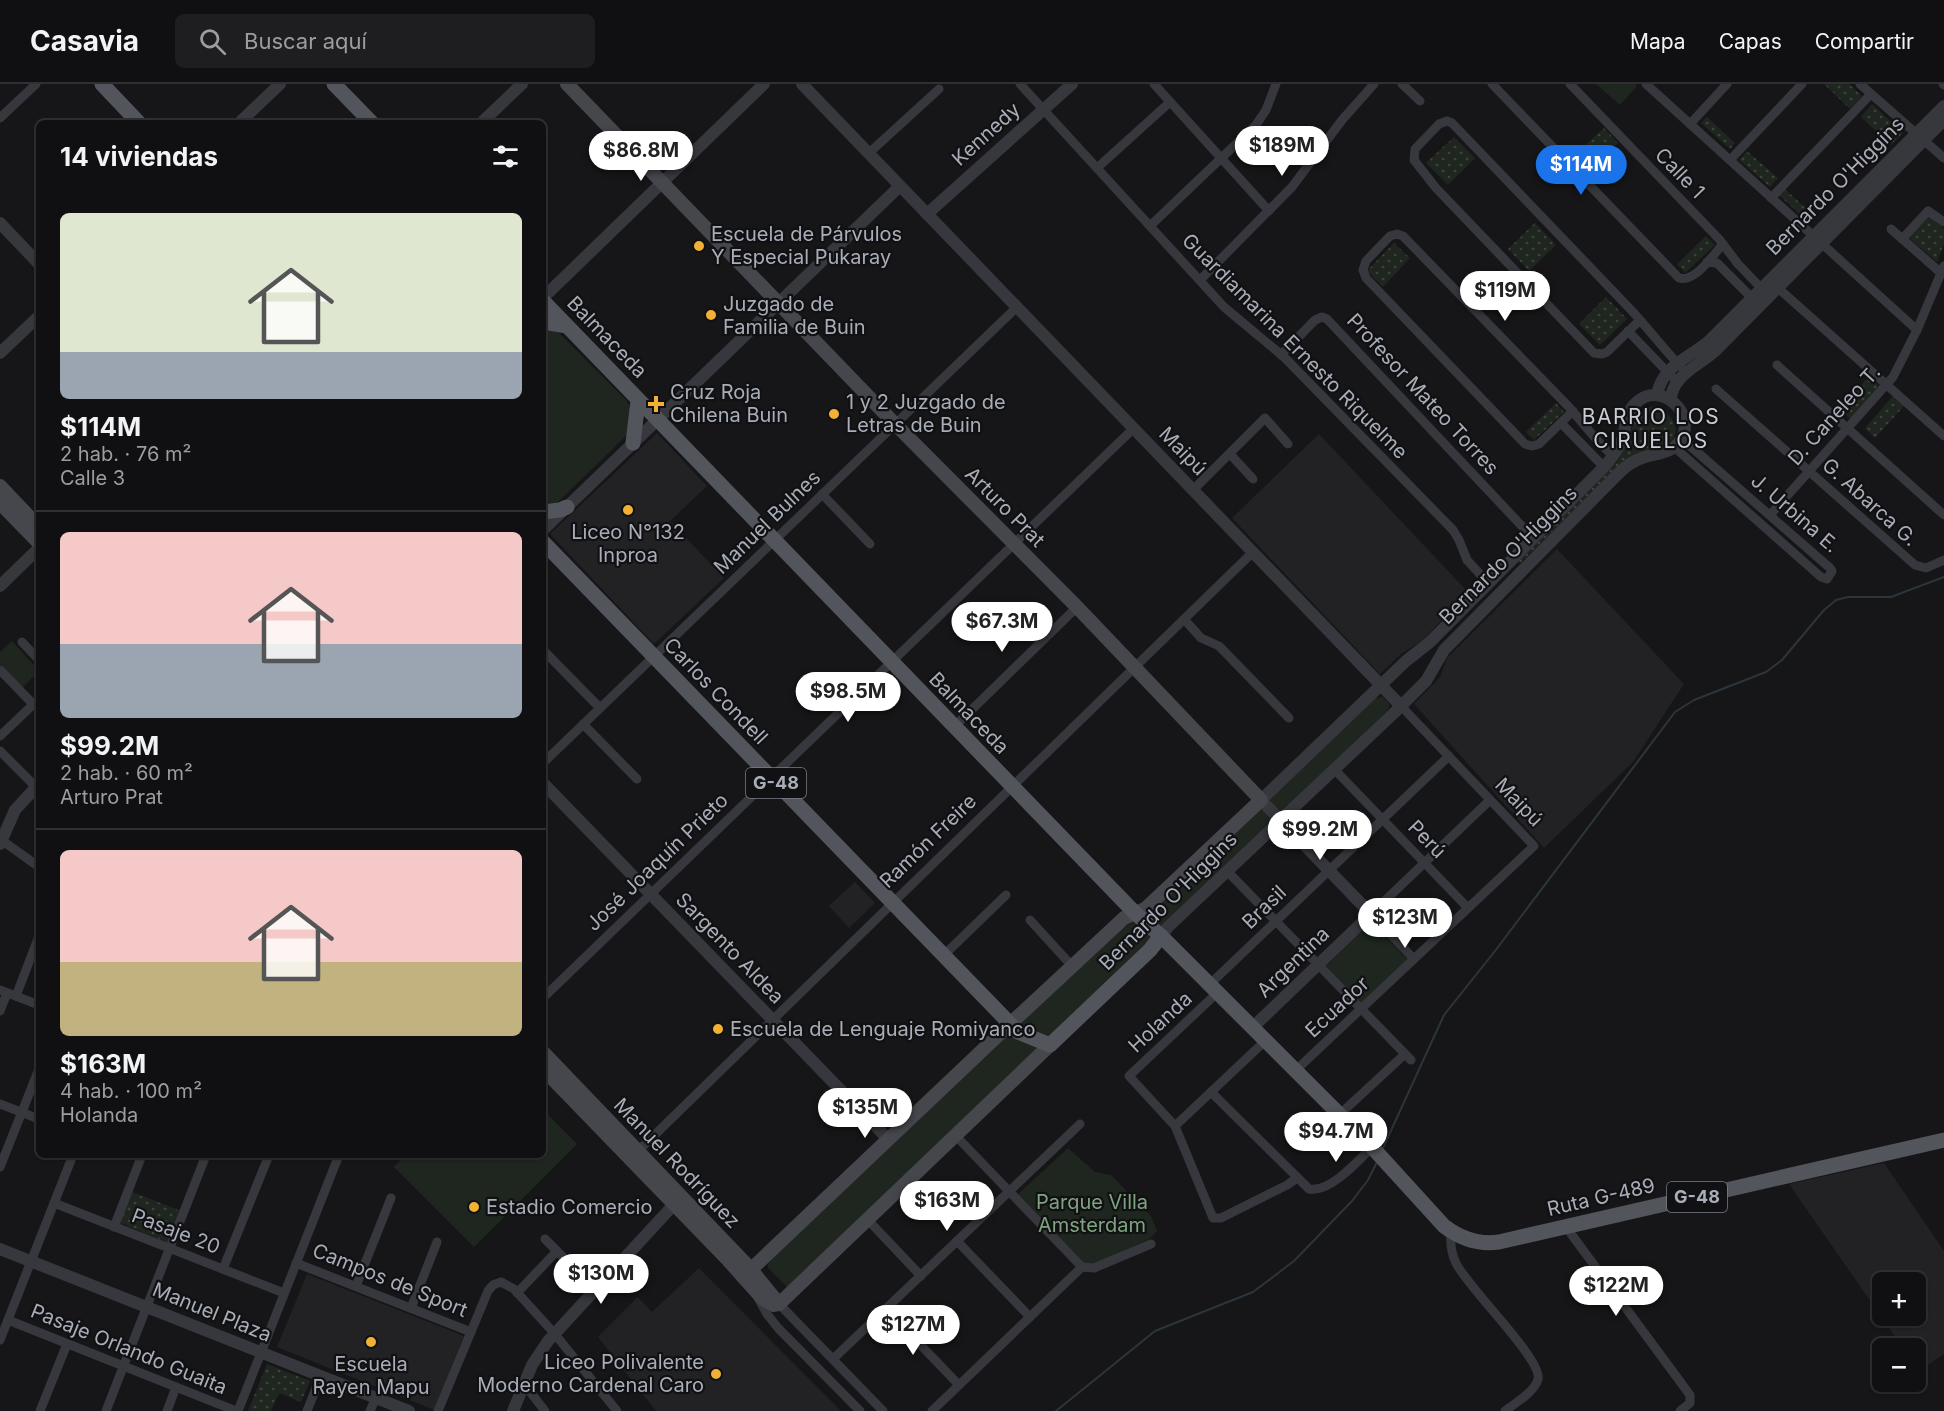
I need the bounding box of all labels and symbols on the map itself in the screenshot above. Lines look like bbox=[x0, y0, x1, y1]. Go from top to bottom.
street label: Kennedy bbox=[947, 97, 1025, 171]
street label: Bernardo O'Higgins bbox=[1761, 112, 1909, 260]
pin: $189M bbox=[1240, 126, 1324, 177]
pin: $86.8M bbox=[592, 131, 690, 182]
street label: Calle 1 bbox=[1650, 143, 1710, 203]
pin: $114M bbox=[1539, 145, 1623, 196]
place label: Escuela de Párvulos Y Especial Pukaray bbox=[711, 222, 902, 269]
street label: Guardiamarina Ernesto Riquelme bbox=[1177, 228, 1413, 464]
marker: Escuela de Párvulos Y Especial Pukaray bbox=[692, 239, 706, 253]
pin: $119M bbox=[1463, 271, 1547, 322]
street label: Balmaceda bbox=[562, 291, 652, 383]
place label: Juzgado de Familia de Buin bbox=[723, 292, 866, 339]
marker: Juzgado de Familia de Buin bbox=[704, 308, 718, 322]
street label: Profesor Mateo Torres bbox=[1342, 308, 1504, 480]
street label: D. Caneleo T. bbox=[1783, 360, 1885, 470]
place label: Cruz Roja Chilena Buin bbox=[670, 380, 788, 427]
place label: 1 y 2 Juzgado de Letras de Buin bbox=[846, 390, 1006, 437]
marker: Cruz Roja Chilena Buin bbox=[647, 395, 665, 413]
district label: BARRIO LOS CIRUELOS bbox=[1582, 404, 1720, 453]
marker: 1 y 2 Juzgado de Letras de Buin bbox=[827, 407, 841, 421]
street label: Maipú bbox=[1154, 422, 1212, 480]
street label: G. Abarca G. bbox=[1817, 453, 1923, 551]
street label: Arturo Prat bbox=[960, 462, 1050, 552]
street label: Manuel Bulnes bbox=[709, 465, 825, 579]
street label: J. Urbina E. bbox=[1746, 468, 1844, 558]
street label: Bernardo O'Higgins bbox=[1434, 481, 1582, 629]
marker: Liceo N°132 Inproa bbox=[621, 503, 635, 517]
place label: Liceo N°132 Inproa bbox=[571, 520, 685, 567]
pin: $67.3M bbox=[953, 602, 1051, 653]
street label: Carlos Condell bbox=[659, 633, 773, 749]
street label: Balmaceda bbox=[924, 667, 1014, 759]
pin: $98.5M bbox=[799, 672, 897, 723]
road number: G-48 bbox=[746, 768, 806, 798]
street label: Maipú bbox=[1490, 773, 1548, 831]
street label: José Joaquín Prieto bbox=[581, 788, 733, 936]
street label: Ramón Freire bbox=[875, 789, 981, 893]
pin: $99.2M bbox=[1271, 810, 1369, 861]
street label: Perú bbox=[1403, 815, 1451, 863]
street label: Bernardo O'Higgins bbox=[1094, 827, 1242, 975]
street label: Brasil bbox=[1237, 880, 1291, 934]
street label: Sargento Aldea bbox=[671, 888, 789, 1008]
pin: $123M bbox=[1363, 898, 1447, 949]
street label: Argentina bbox=[1252, 922, 1334, 1002]
street label: Ecuador bbox=[1300, 971, 1374, 1042]
street label: Holanda bbox=[1123, 987, 1197, 1057]
place label: Escuela de Lenguaje Romiyanco bbox=[730, 1017, 1036, 1041]
marker: Escuela de Lenguaje Romiyanco bbox=[711, 1022, 725, 1036]
pin: $135M bbox=[823, 1088, 907, 1139]
street label: Manuel Rodríguez bbox=[609, 1093, 745, 1233]
pin: $94.7M bbox=[1287, 1112, 1385, 1163]
street label: Ruta G-489 bbox=[1545, 1173, 1657, 1221]
pin: $163M bbox=[905, 1181, 989, 1232]
road number: G-48 bbox=[1667, 1182, 1727, 1212]
park label: Parque Villa Amsterdam bbox=[1036, 1190, 1148, 1237]
place label: Estadio Comercio bbox=[486, 1195, 652, 1219]
marker: Estadio Comercio bbox=[467, 1200, 481, 1214]
street label: Pasaje 20 bbox=[128, 1203, 224, 1259]
street label: Campos de Sport bbox=[309, 1238, 471, 1322]
pin: $130M bbox=[559, 1254, 643, 1305]
pin: $122M bbox=[1574, 1266, 1658, 1317]
street label: Manuel Plaza bbox=[149, 1277, 275, 1347]
street label: Pasaje Orlando Guaita bbox=[27, 1299, 231, 1399]
pin: $127M bbox=[871, 1305, 955, 1356]
marker: Escuela Rayen Mapu bbox=[364, 1335, 378, 1349]
place label: Liceo Polivalente Moderno Cardenal Caro bbox=[477, 1350, 704, 1397]
place label: Escuela Rayen Mapu bbox=[312, 1352, 430, 1399]
marker: Liceo Polivalente Moderno Cardenal Caro bbox=[709, 1367, 723, 1381]

